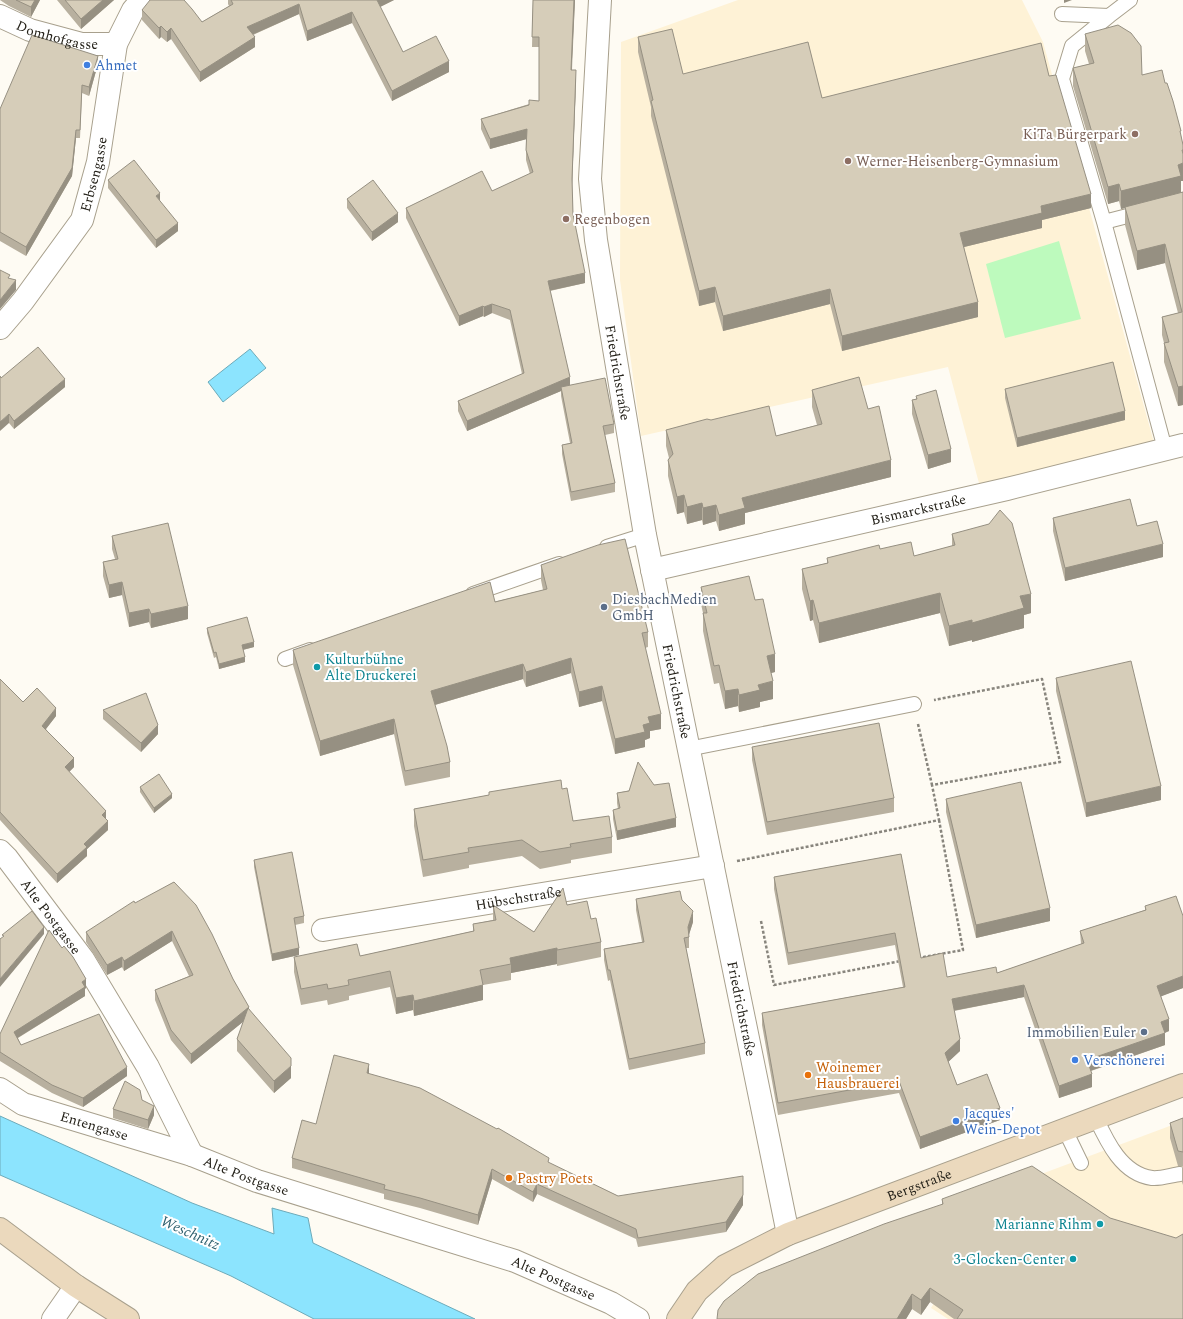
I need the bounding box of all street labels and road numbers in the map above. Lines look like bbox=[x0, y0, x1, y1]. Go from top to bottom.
street label: Domhofgasse bbox=[13, 14, 98, 55]
street label: Erbsengasse bbox=[74, 135, 112, 214]
street label: Friedrichstraße bbox=[600, 323, 636, 422]
street label: Bismarckstraße bbox=[868, 488, 968, 530]
street label: Friedrichstraße bbox=[657, 642, 697, 741]
street label: Alte Postgasse bbox=[16, 874, 87, 959]
street label: Hübschstraße bbox=[474, 881, 563, 915]
street label: Friedrichstraße bbox=[722, 959, 762, 1058]
street label: Entengasse bbox=[58, 1105, 131, 1146]
street label: Alte Postgasse bbox=[200, 1150, 292, 1201]
street label: Bergstraße bbox=[883, 1163, 955, 1206]
street label: Alte Postgasse bbox=[508, 1250, 599, 1306]

